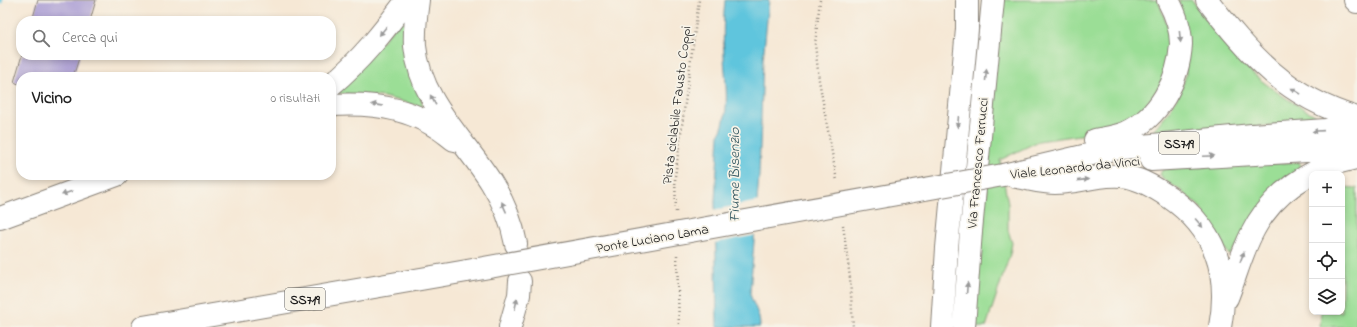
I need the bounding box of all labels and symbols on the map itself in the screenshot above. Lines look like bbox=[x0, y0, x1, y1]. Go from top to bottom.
one-way arrow bbox=[379, 25, 388, 36]
street label: Pista ciclabile Fausto Coppi bbox=[657, 25, 698, 186]
one-way arrow bbox=[1177, 31, 1183, 43]
one-way arrow bbox=[982, 69, 989, 81]
one-way arrow bbox=[1291, 87, 1301, 95]
one-way arrow bbox=[430, 95, 436, 106]
street label: Via Francesco Ferrucci bbox=[962, 97, 995, 230]
one-way arrow bbox=[371, 102, 383, 108]
one-way arrow bbox=[954, 116, 961, 129]
water label: Fiume Bisenzio bbox=[724, 127, 746, 222]
one-way arrow bbox=[1312, 127, 1324, 134]
road number: SS719 bbox=[1159, 132, 1199, 154]
street label: Viale Leonardo da Vinci bbox=[1008, 151, 1141, 186]
one-way arrow bbox=[1203, 153, 1215, 160]
one-way arrow bbox=[1077, 177, 1089, 183]
one-way arrow bbox=[60, 191, 72, 197]
one-way arrow bbox=[501, 200, 507, 212]
one-way arrow bbox=[1194, 217, 1203, 228]
street label: Ponte Luciano Lama bbox=[594, 219, 710, 260]
one-way arrow bbox=[1240, 251, 1246, 263]
one-way arrow bbox=[963, 282, 970, 294]
road number: SS719 bbox=[285, 288, 325, 310]
one-way arrow bbox=[514, 298, 520, 310]

